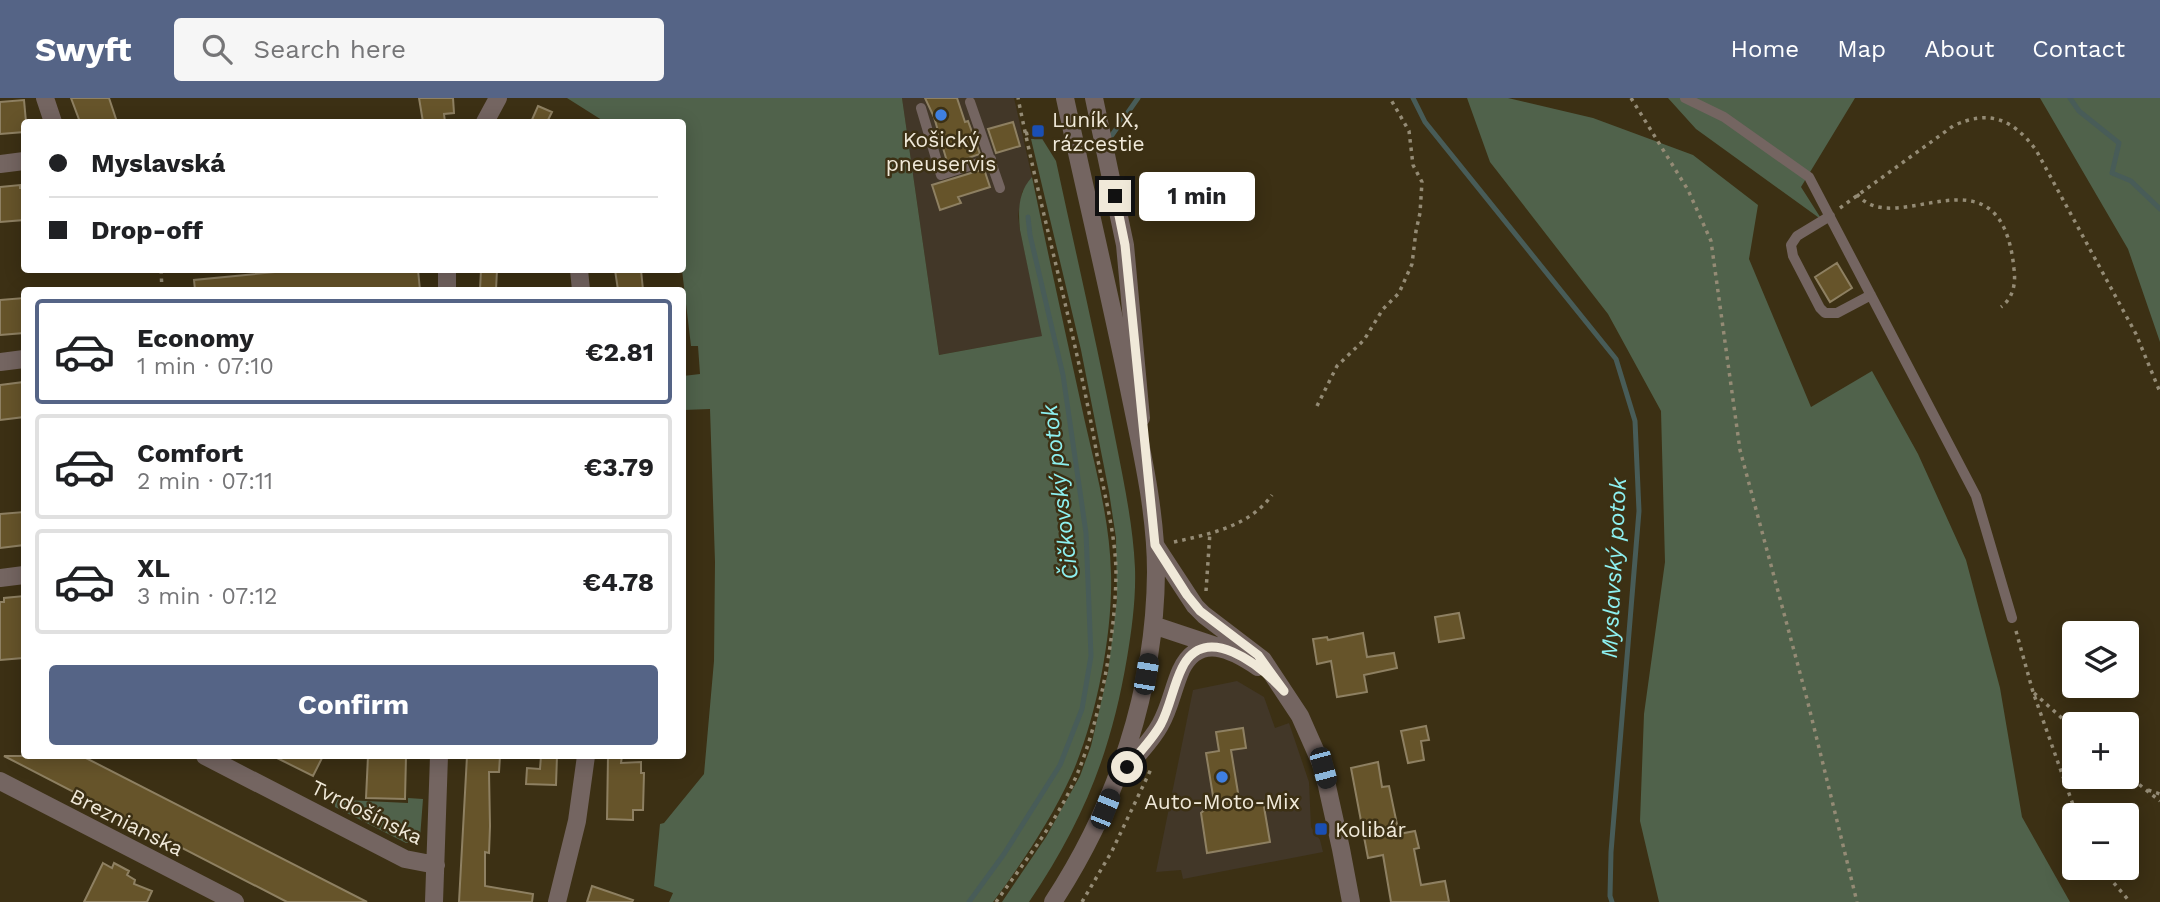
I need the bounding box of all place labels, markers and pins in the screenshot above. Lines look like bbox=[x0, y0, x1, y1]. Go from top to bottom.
marker: Košický pneuservis bbox=[933, 107, 949, 123]
place label: Luník IX, rázcestie bbox=[1052, 107, 1145, 156]
marker: Luník IX, rázcestie bbox=[1030, 123, 1046, 139]
place label: Košický pneuservis bbox=[886, 127, 996, 176]
marker: Auto-Moto-Mix bbox=[1214, 769, 1230, 785]
place label: Auto-Moto-Mix bbox=[1144, 789, 1300, 814]
place label: Kolibár bbox=[1335, 817, 1407, 842]
marker: Kolibár bbox=[1313, 821, 1329, 837]

